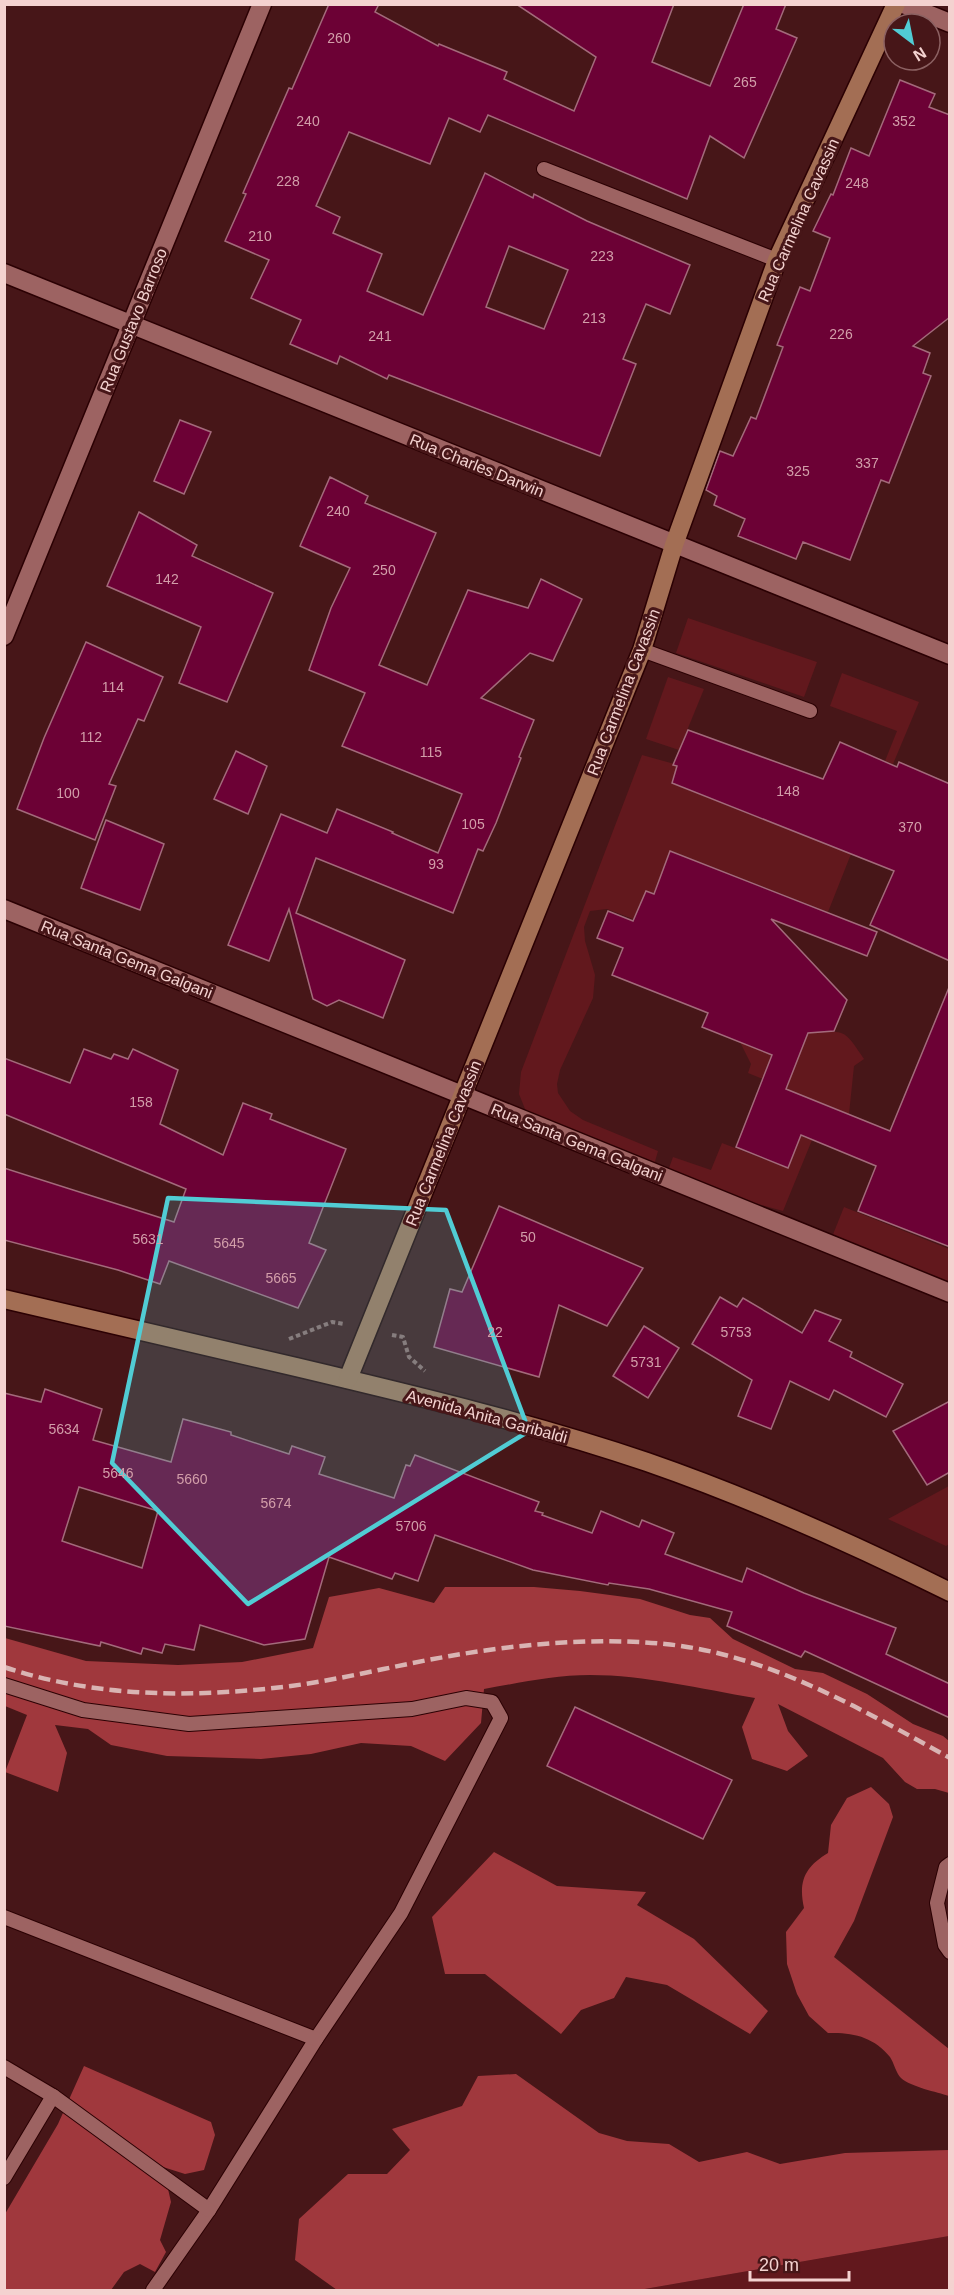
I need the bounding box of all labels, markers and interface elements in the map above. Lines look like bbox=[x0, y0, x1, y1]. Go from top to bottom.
north arrow bbox=[882, 12, 942, 72]
house number: 260 bbox=[327, 30, 351, 46]
text: N bbox=[910, 44, 929, 65]
house number: 265 bbox=[733, 74, 757, 90]
house number: 240 bbox=[296, 113, 320, 129]
house number: 352 bbox=[892, 113, 916, 129]
street label: Rua Carmelina Cavassin bbox=[755, 136, 842, 304]
house number: 228 bbox=[276, 173, 300, 189]
house number: 248 bbox=[845, 175, 869, 191]
house number: 210 bbox=[248, 228, 272, 244]
street label: Rua Gustavo Barroso bbox=[97, 246, 170, 395]
house number: 223 bbox=[590, 248, 614, 264]
house number: 213 bbox=[582, 310, 606, 326]
house number: 226 bbox=[829, 326, 853, 342]
house number: 241 bbox=[368, 328, 392, 344]
street label: Rua Charles Darwin bbox=[407, 431, 546, 500]
house number: 337 bbox=[855, 455, 879, 471]
house number: 325 bbox=[786, 463, 810, 479]
house number: 240 bbox=[326, 503, 350, 519]
house number: 250 bbox=[372, 562, 396, 578]
house number: 142 bbox=[155, 571, 179, 587]
street label: Rua Carmelina Cavassin bbox=[584, 607, 663, 778]
house number: 114 bbox=[102, 679, 124, 695]
house number: 112 bbox=[80, 729, 102, 745]
house number: 115 bbox=[420, 744, 442, 760]
house number: 148 bbox=[776, 783, 800, 799]
house number: 100 bbox=[56, 785, 80, 801]
house number: 105 bbox=[461, 816, 485, 832]
house number: 370 bbox=[898, 819, 922, 835]
house number: 93 bbox=[428, 856, 444, 872]
street label: Rua Santa Gema Galgani bbox=[39, 917, 215, 1002]
street label: Rua Carmelina Cavassin bbox=[402, 1058, 484, 1228]
house number: 158 bbox=[129, 1094, 153, 1110]
street label: Rua Santa Gema Galgani bbox=[489, 1100, 665, 1185]
house number: 50 bbox=[520, 1229, 536, 1245]
house number: 5631 bbox=[132, 1231, 164, 1247]
house number: 5645 bbox=[213, 1235, 245, 1251]
house number: 5665 bbox=[265, 1270, 297, 1286]
house number: 22 bbox=[487, 1324, 503, 1340]
house number: 5753 bbox=[720, 1324, 752, 1340]
house number: 5731 bbox=[630, 1354, 662, 1370]
street label: Avenida Anita Garibaldi bbox=[404, 1387, 569, 1446]
house number: 5634 bbox=[48, 1421, 80, 1437]
house number: 5646 bbox=[102, 1465, 134, 1481]
house number: 5660 bbox=[176, 1471, 208, 1487]
house number: 5674 bbox=[260, 1495, 292, 1511]
house number: 5706 bbox=[395, 1518, 427, 1534]
scale bar bbox=[750, 2244, 849, 2282]
text: 20 m bbox=[759, 2255, 799, 2275]

